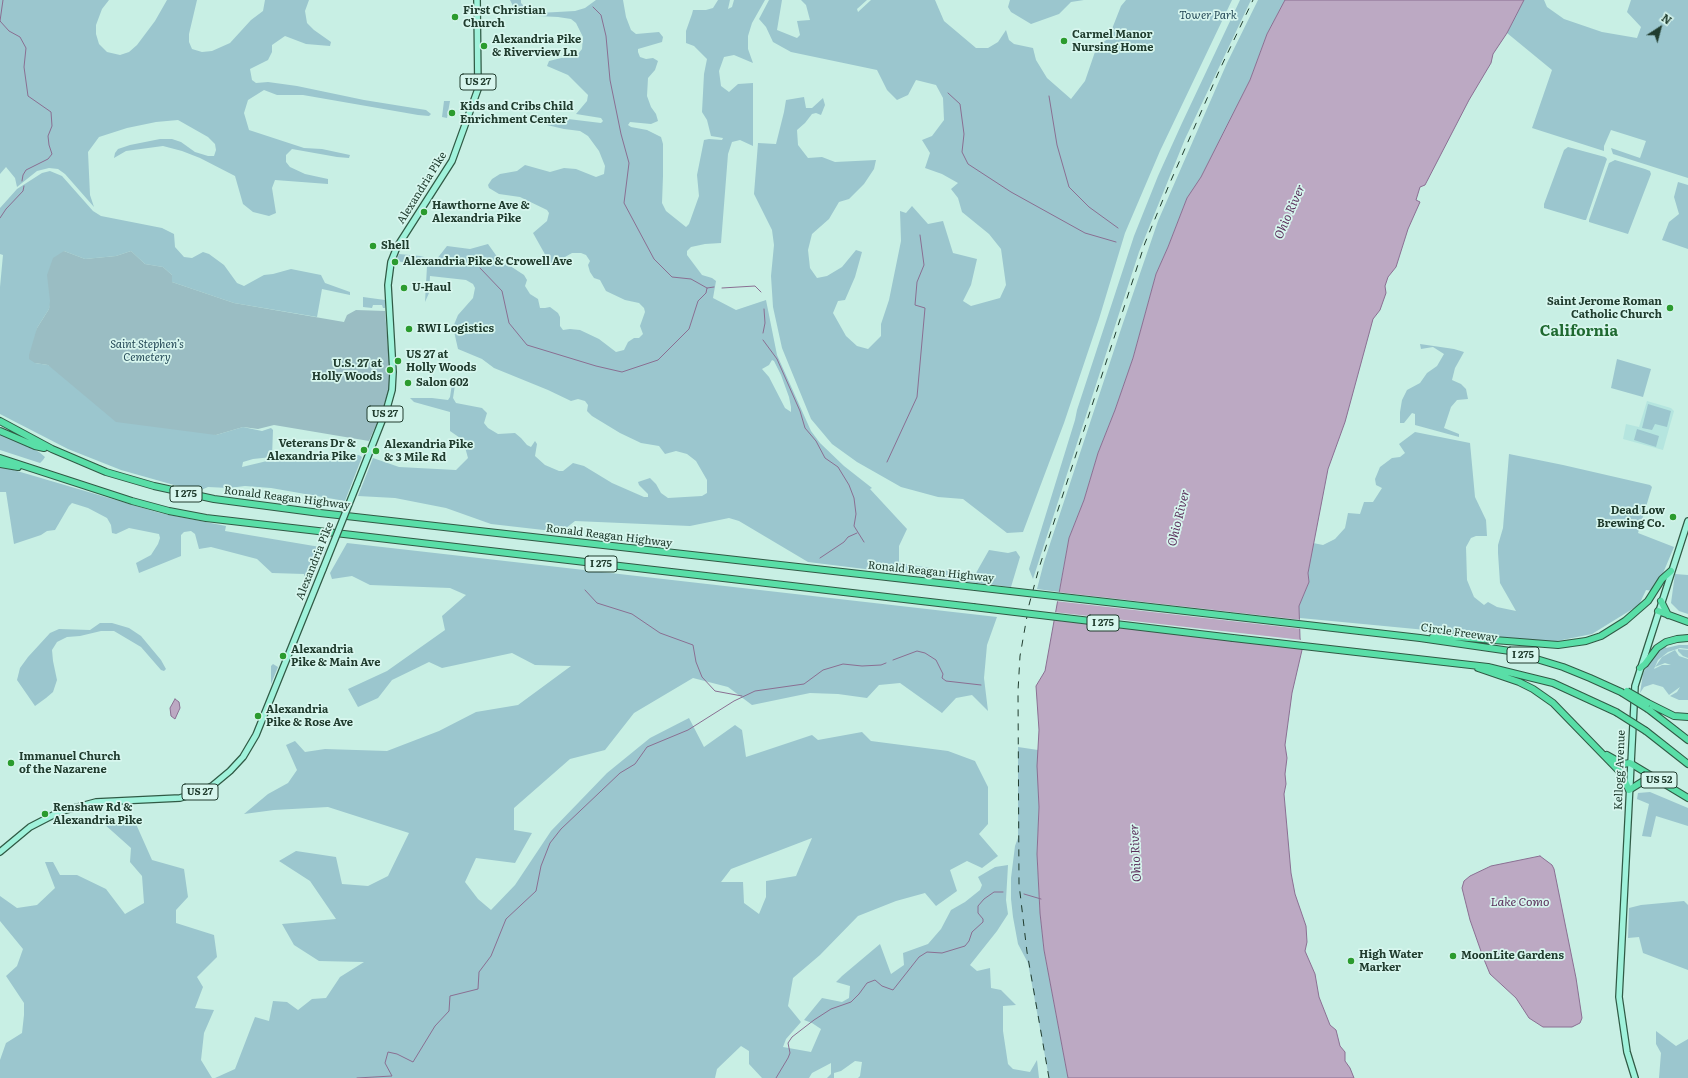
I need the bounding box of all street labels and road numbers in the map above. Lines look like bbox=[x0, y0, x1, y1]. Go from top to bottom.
road number: US 27 bbox=[460, 74, 496, 90]
street label: Alexandria Pike bbox=[394, 149, 450, 227]
road number: US 27 bbox=[367, 406, 403, 422]
street label: Ronald Reagan Highway bbox=[223, 484, 351, 512]
road number: I 275 bbox=[170, 486, 202, 502]
street label: Alexandria Pike bbox=[293, 520, 337, 602]
street label: Ronald Reagan Highway bbox=[545, 522, 673, 550]
road number: I 275 bbox=[585, 556, 617, 572]
street label: Ronald Reagan Highway bbox=[867, 559, 995, 585]
road number: I 275 bbox=[1087, 615, 1119, 631]
street label: Circle Freeway bbox=[1420, 621, 1498, 645]
road number: I 275 bbox=[1507, 647, 1539, 663]
street label: Kellogg Avenue bbox=[1612, 730, 1628, 810]
road number: US 52 bbox=[1641, 772, 1677, 788]
road number: US 27 bbox=[182, 784, 218, 800]

